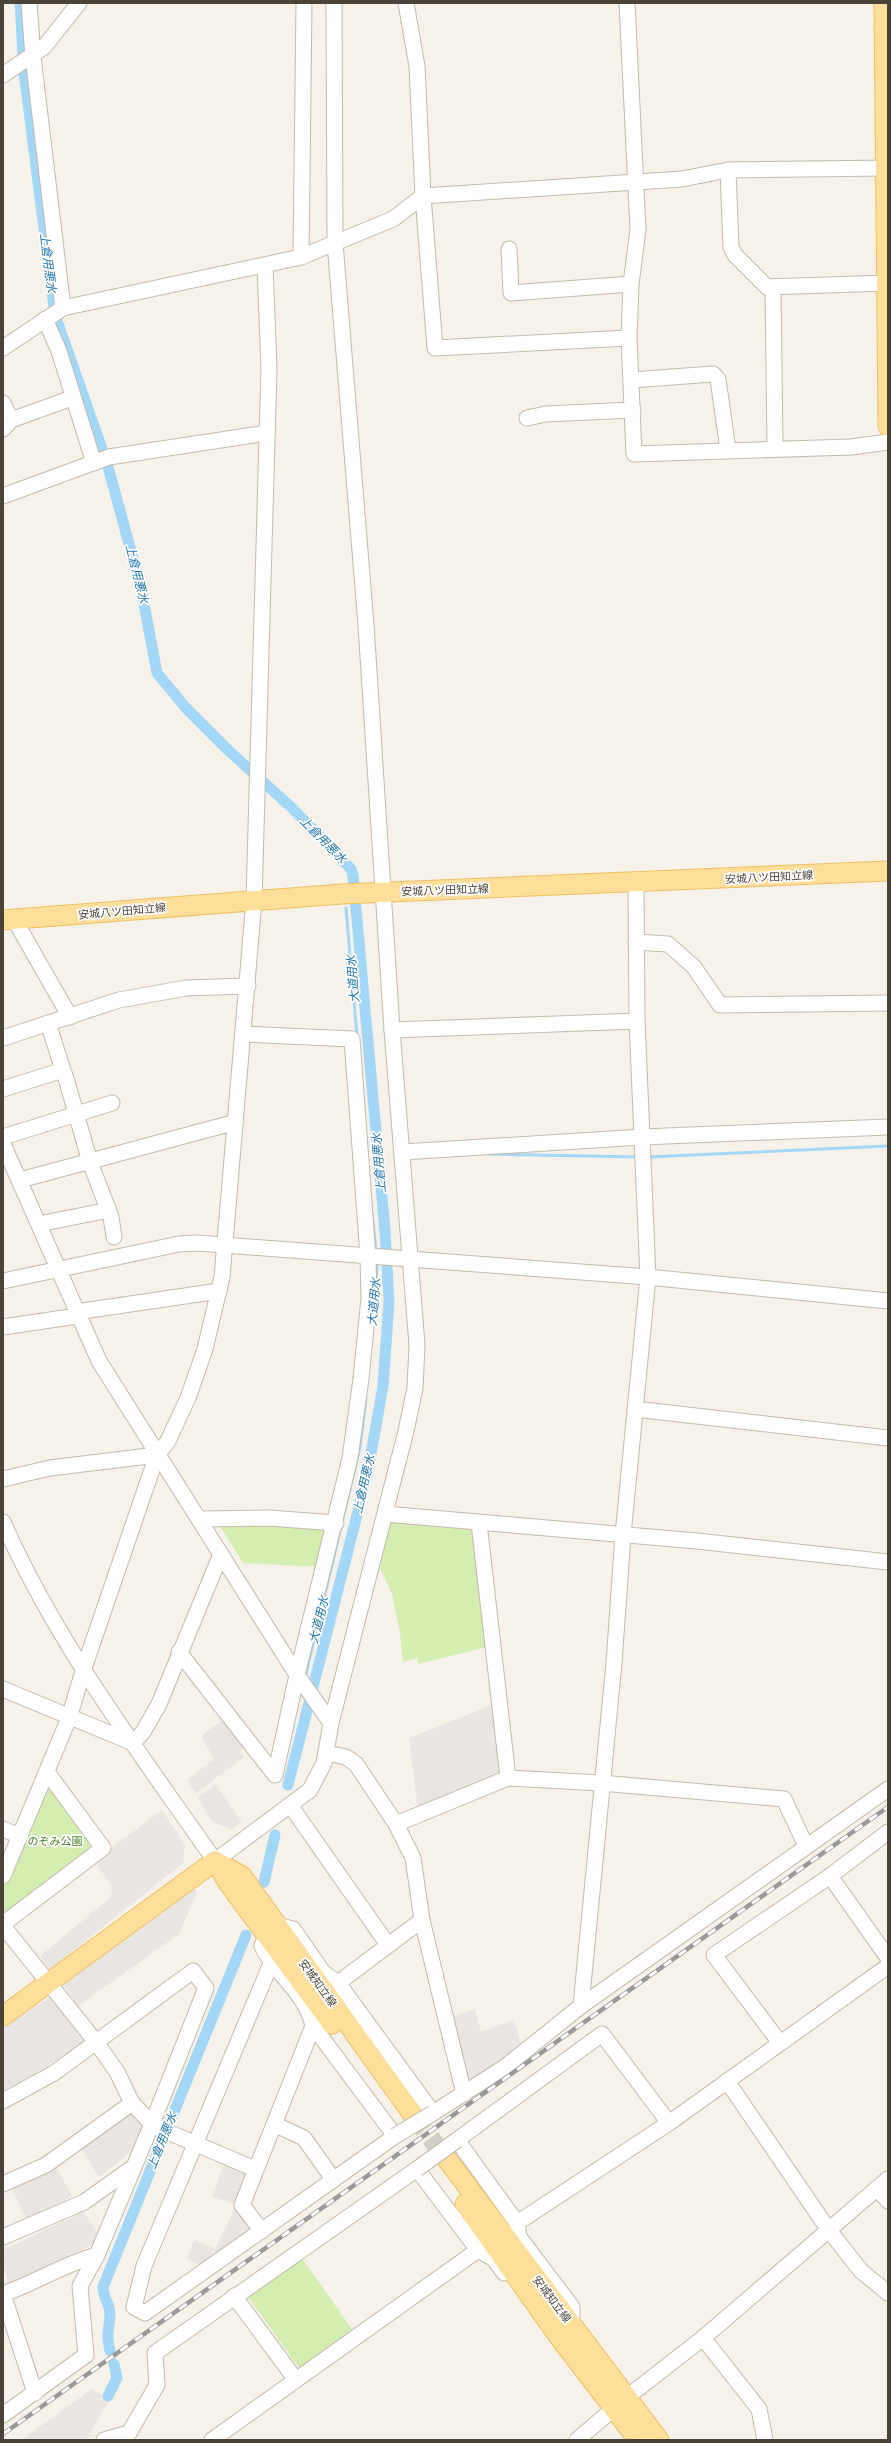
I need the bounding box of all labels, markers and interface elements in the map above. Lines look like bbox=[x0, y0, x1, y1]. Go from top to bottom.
water label: 上倉用悪水 bbox=[37, 232, 59, 296]
water label: 上倉用悪水 bbox=[123, 543, 152, 607]
water label: 上倉用悪水 bbox=[297, 814, 351, 868]
street label: 安城八ツ田知立線 bbox=[725, 869, 813, 885]
street label: 安城八ツ田知立線 bbox=[401, 882, 489, 898]
street label: 安城八ツ田知立線 bbox=[78, 901, 166, 921]
water label: 大道用水 bbox=[344, 952, 362, 1004]
water label: 上倉用悪水 bbox=[369, 1131, 389, 1194]
water label: 大道用水 bbox=[365, 1275, 383, 1327]
water label: 上倉用悪水 bbox=[350, 1451, 378, 1515]
water label: 大道用水 bbox=[306, 1593, 332, 1645]
park label: のぞみ公園 bbox=[28, 1835, 83, 1847]
street label: 安城知立線 bbox=[297, 1957, 339, 2009]
water label: 上倉用悪水 bbox=[144, 2109, 180, 2171]
street label: 安城知立線 bbox=[531, 2273, 573, 2325]

